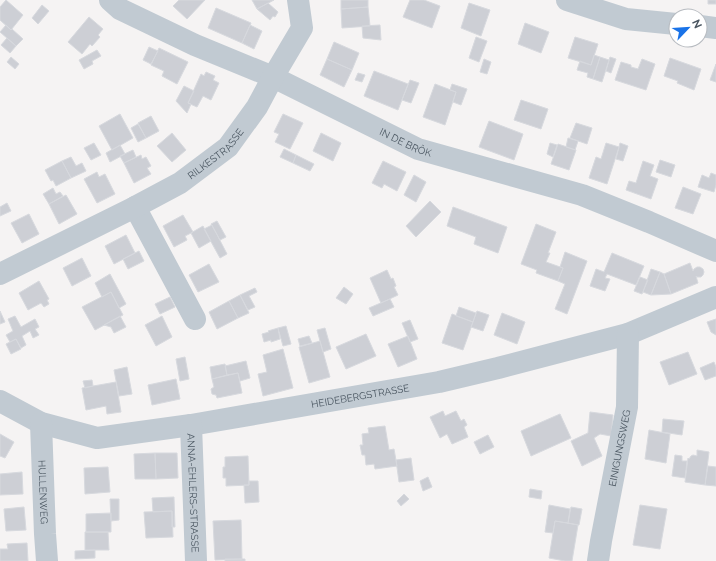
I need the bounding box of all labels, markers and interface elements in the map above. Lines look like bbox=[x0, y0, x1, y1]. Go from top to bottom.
north arrow bbox=[668, 8, 708, 48]
text: N bbox=[689, 17, 704, 31]
street label: RILKESTRASSE bbox=[185, 126, 245, 181]
street label: IN DE BRÖK bbox=[378, 126, 434, 158]
street label: HEIDEBERGSTRASSE bbox=[310, 382, 410, 410]
street label: EINIGUNGSWEG bbox=[606, 409, 632, 487]
street label: ANNA-EHLERS-STRASSE bbox=[186, 433, 201, 553]
street label: HULLENWEG bbox=[37, 460, 50, 524]

